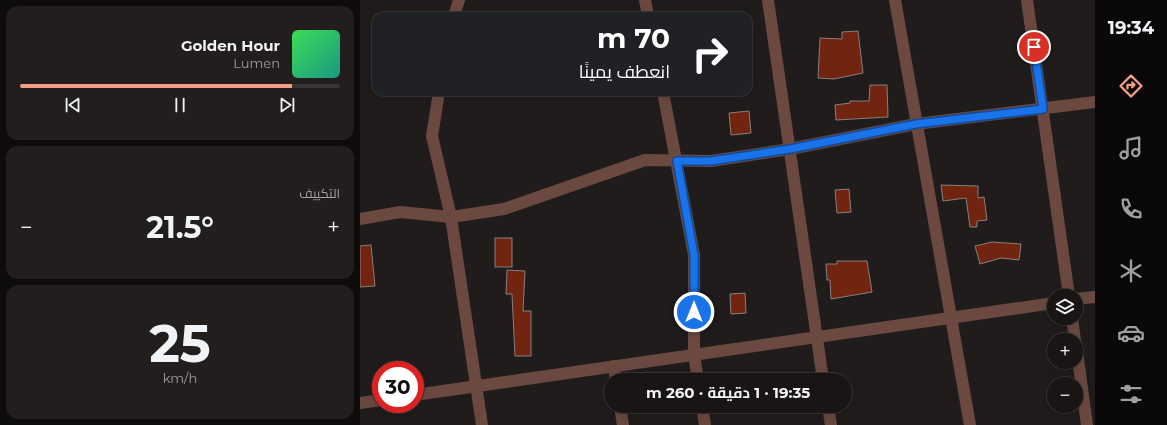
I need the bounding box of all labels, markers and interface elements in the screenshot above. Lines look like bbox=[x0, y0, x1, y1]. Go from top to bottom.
text: 19:34 bbox=[1108, 17, 1154, 39]
text: 70 m bbox=[597, 21, 670, 55]
icon: right bbox=[684, 28, 736, 80]
pin bbox=[1017, 30, 1051, 64]
text: Golden Hour bbox=[181, 36, 280, 55]
icon: arrive bbox=[1023, 36, 1045, 58]
text: Lumen bbox=[233, 55, 280, 71]
text: انعطف يمينًا bbox=[579, 61, 670, 83]
icon: directions bbox=[1117, 72, 1145, 100]
icon: previous bbox=[62, 94, 84, 116]
icon: pause bbox=[169, 94, 191, 116]
icon: next bbox=[276, 94, 298, 116]
icon: music bbox=[1117, 134, 1145, 162]
text: التكييف bbox=[299, 185, 340, 201]
icon: phone bbox=[1117, 195, 1145, 223]
text: 21.5° bbox=[146, 209, 214, 246]
text: − bbox=[20, 214, 33, 241]
text: + bbox=[327, 214, 340, 241]
icon: climate bbox=[1117, 257, 1145, 285]
map controls bbox=[1047, 289, 1083, 413]
button: layers bbox=[1047, 289, 1083, 325]
position arrow bbox=[673, 291, 715, 333]
text: 25 bbox=[149, 312, 211, 375]
icon: car bbox=[1117, 319, 1145, 347]
button: + bbox=[1047, 333, 1083, 369]
speed limit sign: 30 bbox=[372, 361, 424, 413]
text: km/h bbox=[163, 370, 197, 386]
button: − bbox=[1047, 377, 1083, 413]
icon: filters bbox=[1117, 380, 1145, 408]
text: 19:35 · 1 دقيقة · 260 m bbox=[646, 383, 810, 402]

